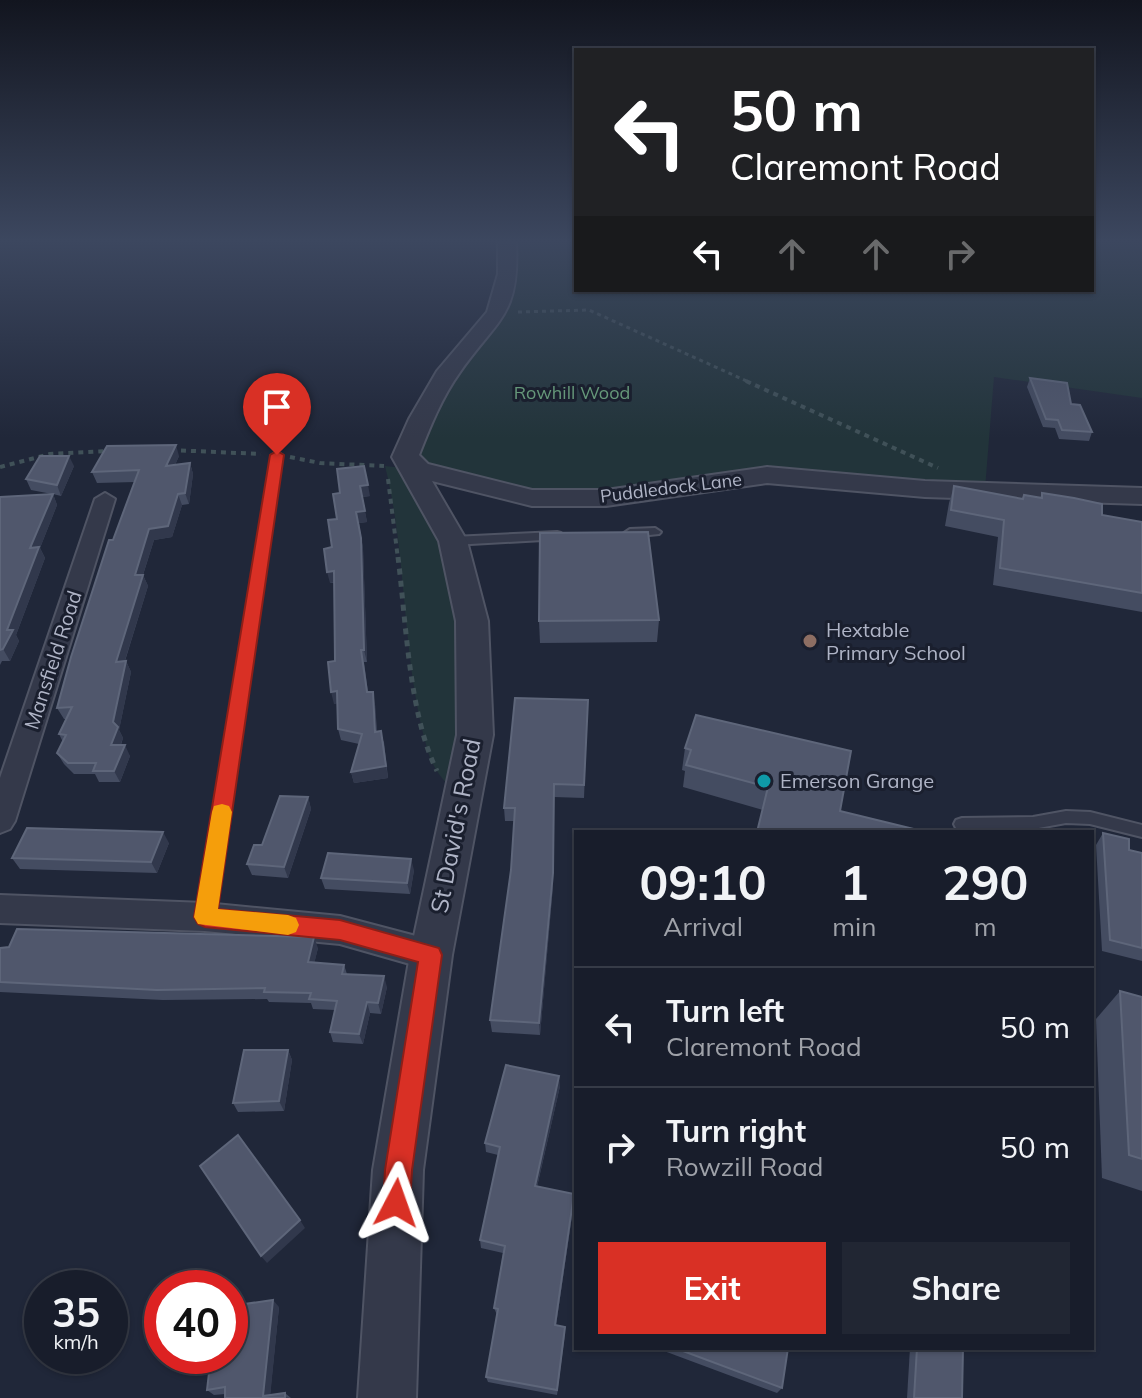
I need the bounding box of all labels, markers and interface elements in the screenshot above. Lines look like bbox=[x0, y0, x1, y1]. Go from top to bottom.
text: 50 m bbox=[730, 75, 863, 145]
icon: left bbox=[598, 80, 702, 184]
text: Claremont Road bbox=[730, 144, 1001, 189]
icon: left bbox=[686, 232, 730, 276]
icon: ahead bbox=[770, 232, 814, 276]
icon: ahead bbox=[854, 232, 898, 276]
icon: right bbox=[938, 232, 982, 276]
pin bbox=[243, 373, 311, 455]
park label: Rowhill Wood bbox=[514, 381, 630, 404]
icon: arrive bbox=[255, 385, 299, 429]
street label: Puddledock Lane bbox=[599, 467, 743, 508]
street label: Mansfield Road bbox=[18, 587, 87, 732]
place label: Hextable Primary School bbox=[826, 617, 966, 665]
marker: Hextable Primary School bbox=[801, 632, 819, 650]
street label: St David's Road bbox=[423, 736, 487, 916]
place label: Emerson Grange bbox=[780, 768, 934, 793]
marker: Emerson Grange bbox=[755, 772, 773, 790]
text: 09:10 bbox=[640, 852, 767, 912]
text: 1 bbox=[840, 852, 869, 912]
text: 290 bbox=[942, 852, 1028, 912]
text: Arrival bbox=[663, 910, 743, 943]
text: min bbox=[832, 910, 876, 943]
text: m bbox=[974, 910, 997, 943]
text: Turn left bbox=[666, 992, 784, 1030]
icon: left bbox=[598, 1005, 642, 1049]
text: 50 m bbox=[1000, 1008, 1070, 1046]
text: Claremont Road bbox=[666, 1030, 862, 1063]
text: Turn right bbox=[666, 1112, 806, 1150]
icon: right bbox=[598, 1125, 642, 1169]
text: 50 m bbox=[1000, 1128, 1070, 1166]
text: Rowzill Road bbox=[666, 1150, 823, 1183]
position arrow bbox=[354, 1161, 438, 1245]
button: Exit bbox=[598, 1242, 826, 1334]
button: Share bbox=[842, 1242, 1070, 1334]
speed limit sign: 40 bbox=[144, 1270, 248, 1374]
text: 35 bbox=[52, 1287, 100, 1337]
text: km/h bbox=[53, 1329, 99, 1354]

